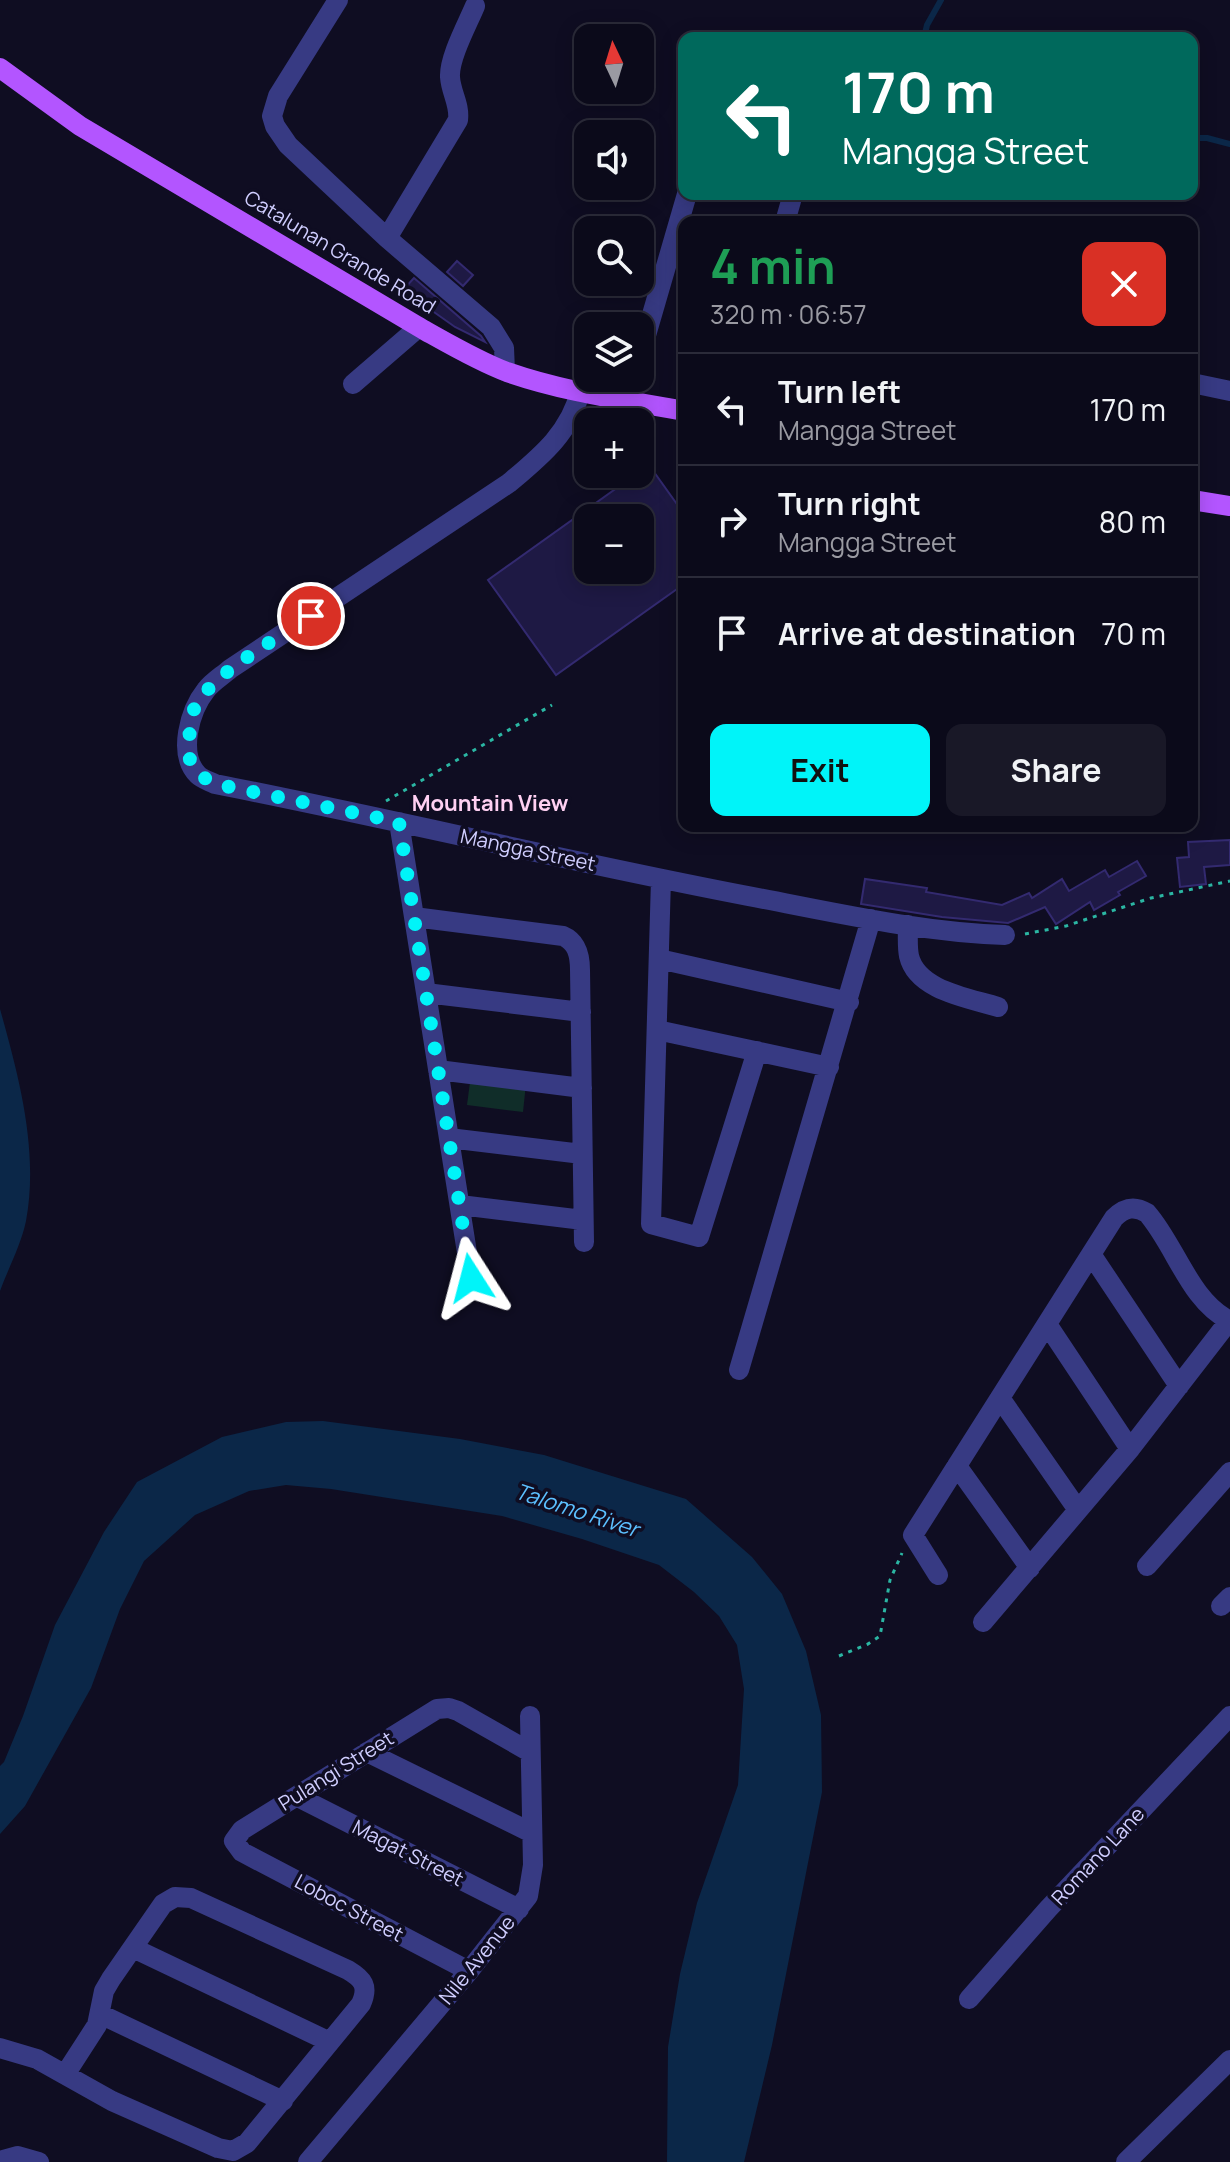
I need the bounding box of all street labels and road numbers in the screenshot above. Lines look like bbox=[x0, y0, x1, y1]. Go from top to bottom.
street label: Catalunan Grande Road bbox=[240, 184, 441, 319]
street label: Mangga Street bbox=[458, 822, 598, 877]
street label: Pulangi Street bbox=[273, 1724, 398, 1817]
street label: Romano Lane bbox=[1045, 1801, 1150, 1911]
street label: Magat Street bbox=[348, 1813, 469, 1892]
street label: Loboc Street bbox=[290, 1868, 408, 1948]
street label: Nile Avenue bbox=[432, 1910, 521, 2010]

